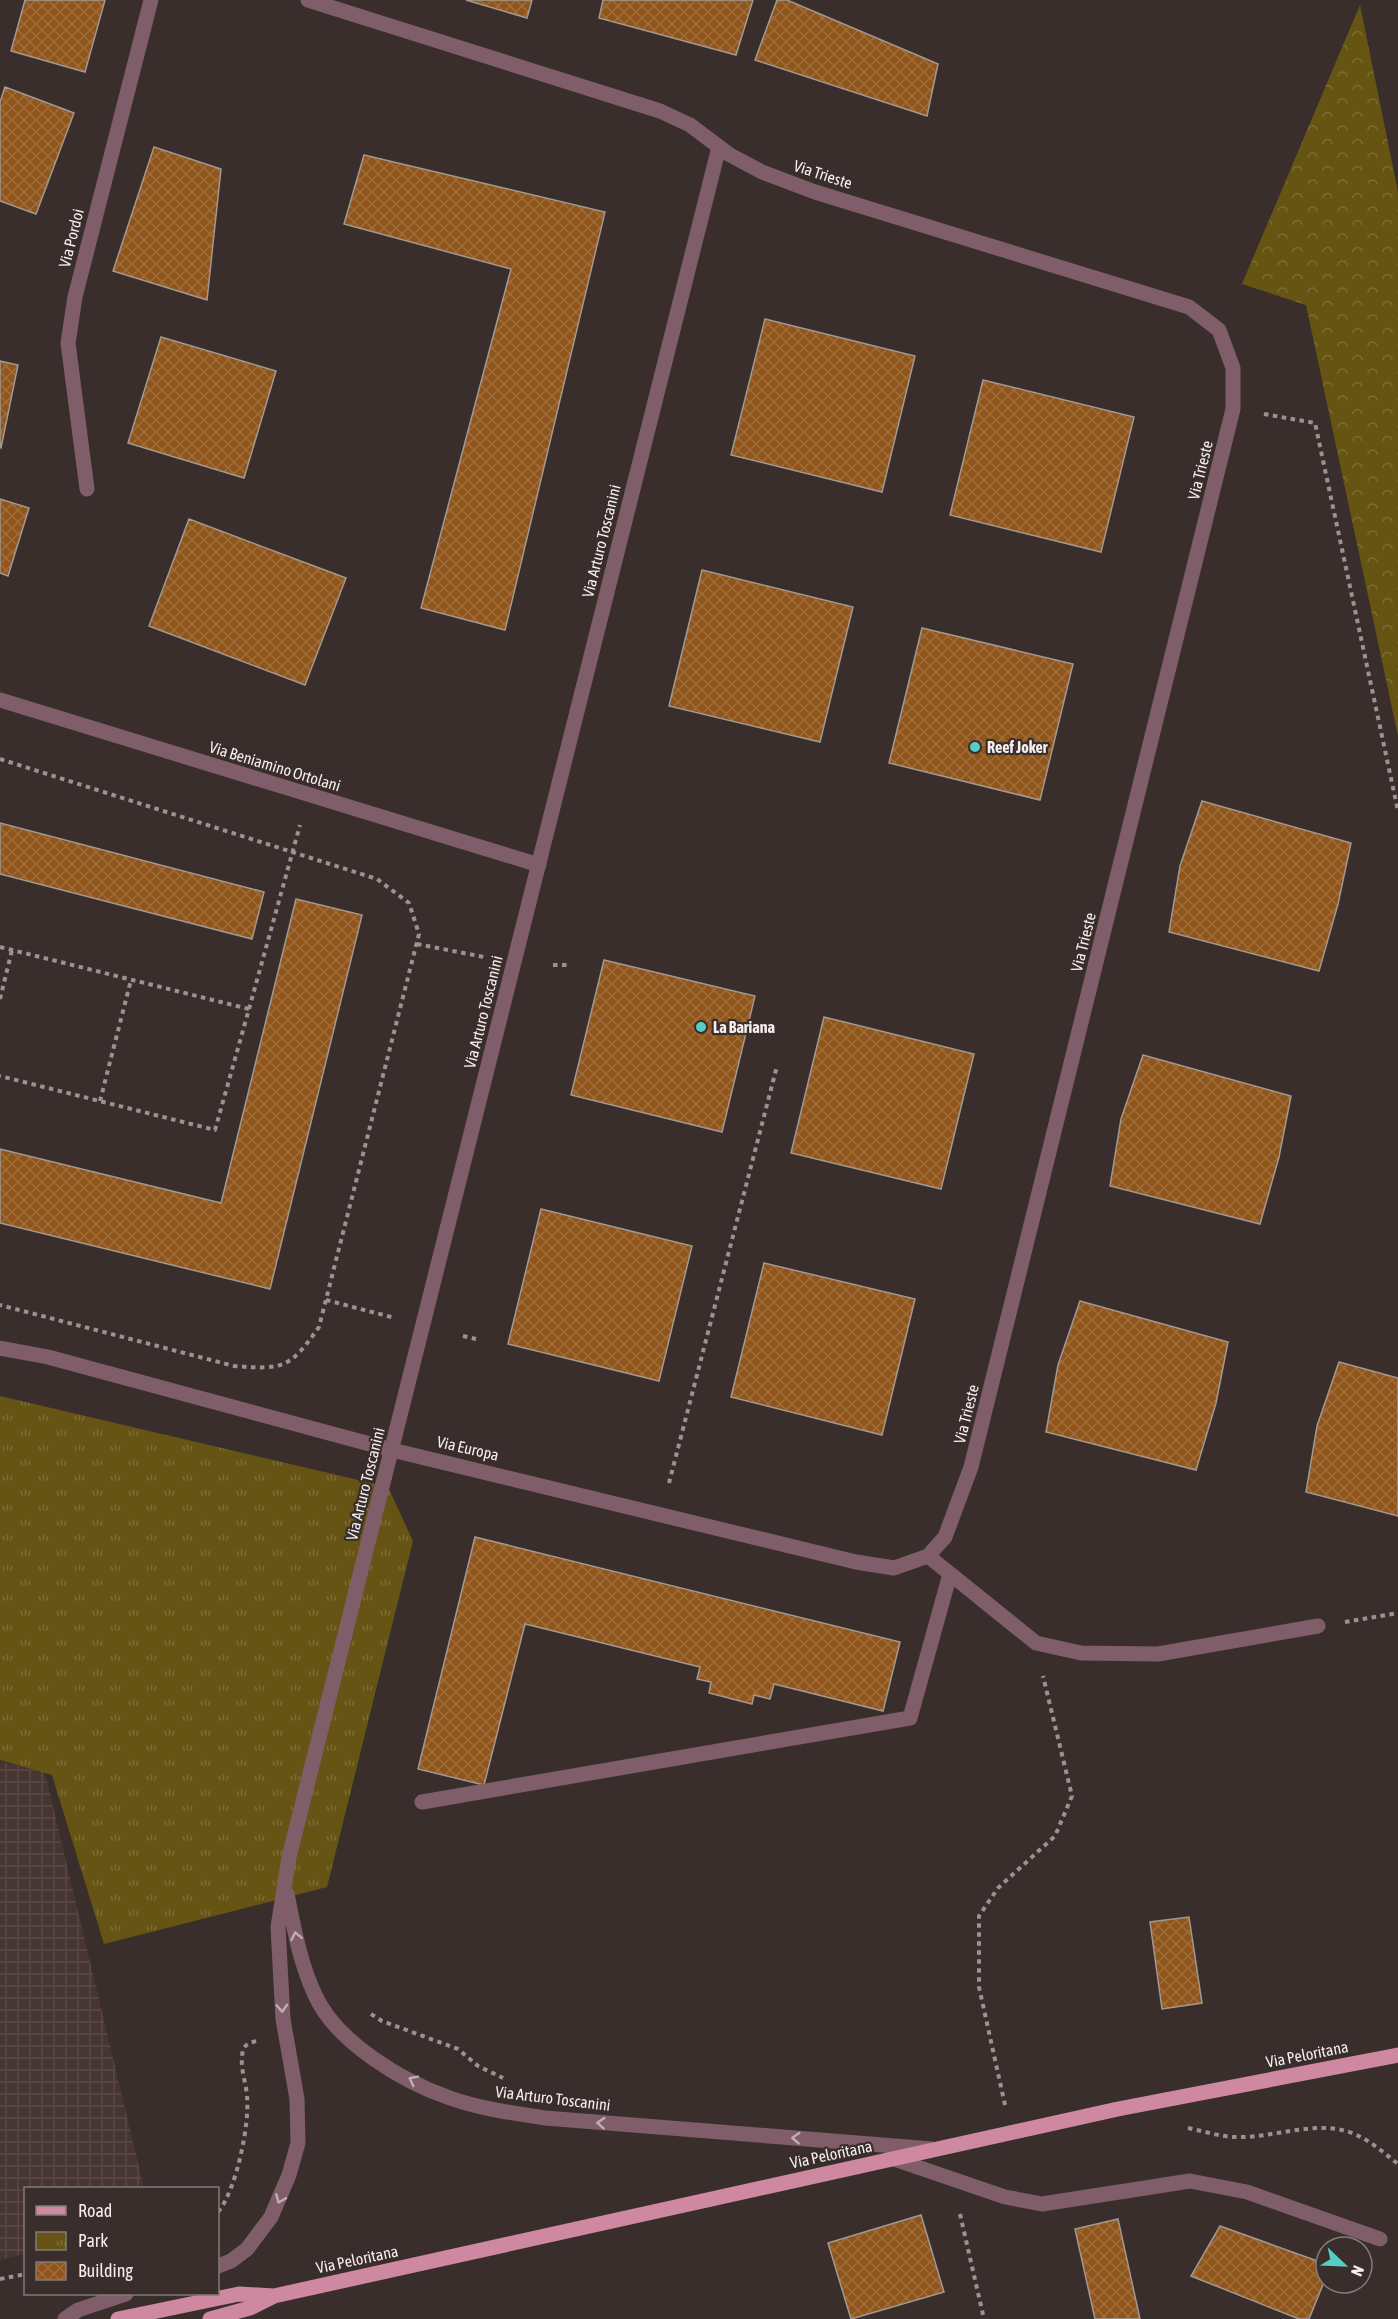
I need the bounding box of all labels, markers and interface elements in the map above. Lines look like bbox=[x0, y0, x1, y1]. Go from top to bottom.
street label: Via Trieste bbox=[792, 156, 854, 192]
street label: Via Pordoi bbox=[55, 207, 87, 269]
street label: Via Trieste bbox=[1184, 439, 1216, 501]
street label: Via Arturo Toscanini bbox=[578, 483, 624, 599]
street label: Via Beniamino Ortolani bbox=[207, 737, 343, 795]
place label: Reef Joker bbox=[987, 738, 1048, 756]
marker: Reef Joker bbox=[968, 740, 982, 754]
street label: Via Trieste bbox=[1067, 911, 1099, 973]
street label: Via Arturo Toscanini bbox=[460, 954, 506, 1070]
place label: La Bariana bbox=[713, 1018, 775, 1036]
marker: La Bariana bbox=[694, 1020, 708, 1034]
street label: Via Trieste bbox=[950, 1383, 982, 1445]
street label: Via Arturo Toscanini bbox=[342, 1426, 388, 1542]
street label: Via Europa bbox=[435, 1432, 501, 1465]
one-way arrow bbox=[290, 1931, 303, 1941]
one-way arrow bbox=[276, 2004, 289, 2013]
street label: Via Peloritana bbox=[1264, 2037, 1350, 2071]
one-way arrow bbox=[409, 2076, 419, 2087]
street label: Via Arturo Toscanini bbox=[494, 2082, 612, 2114]
one-way arrow bbox=[597, 2116, 606, 2129]
one-way arrow bbox=[791, 2132, 800, 2145]
street label: Via Peloritana bbox=[788, 2137, 874, 2171]
legend bbox=[24, 2187, 219, 2295]
one-way arrow bbox=[275, 2192, 287, 2203]
text: Road bbox=[78, 2200, 112, 2221]
text: Park bbox=[78, 2230, 108, 2251]
north arrow bbox=[1314, 2235, 1374, 2295]
street label: Via Peloritana bbox=[314, 2242, 400, 2276]
text: Building bbox=[78, 2260, 133, 2281]
text: N bbox=[1348, 2263, 1368, 2279]

